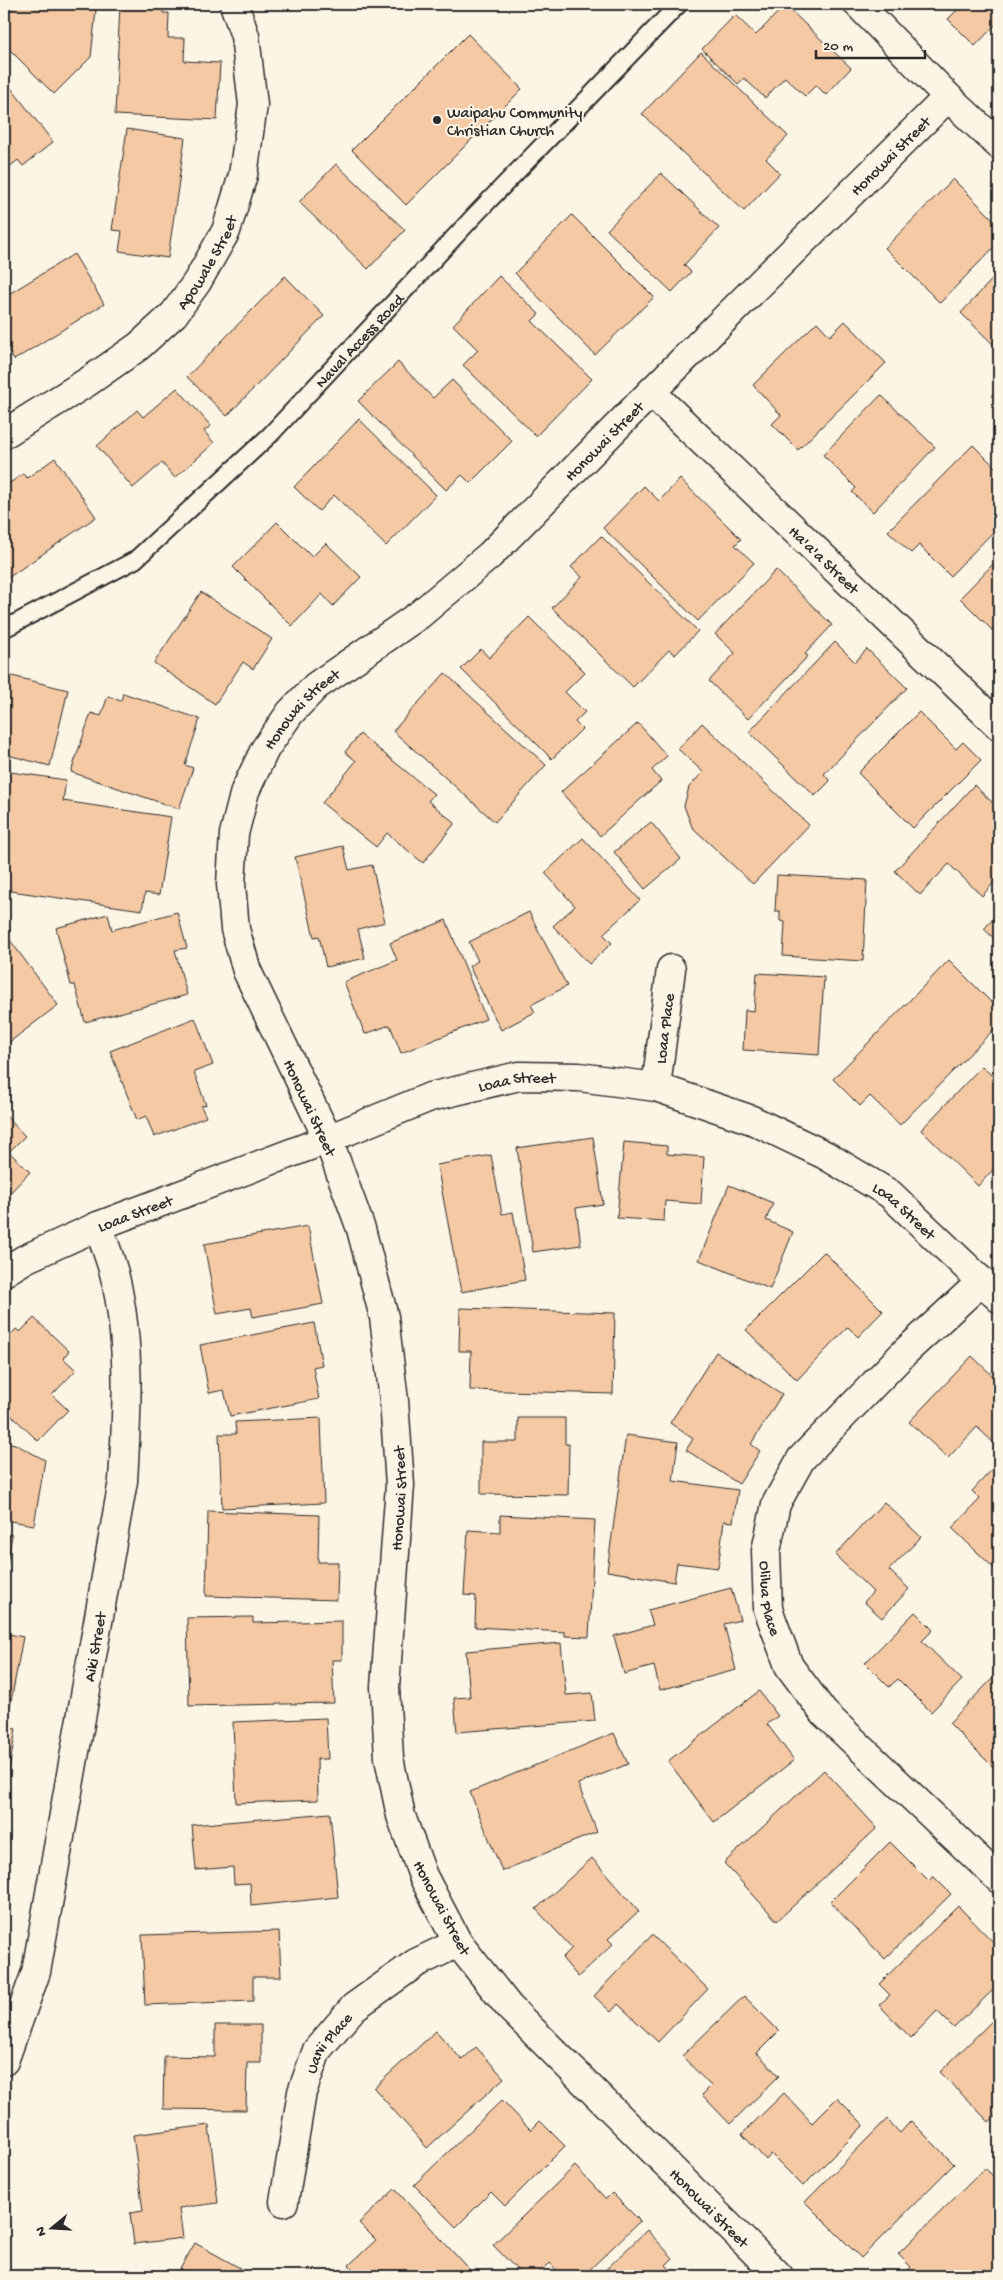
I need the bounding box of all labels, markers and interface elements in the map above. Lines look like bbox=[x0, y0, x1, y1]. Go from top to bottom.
scale bar bbox=[816, 28, 924, 60]
text: 20 m bbox=[823, 38, 853, 56]
place label: Waipahu Community Christian Church bbox=[447, 105, 582, 142]
street label: Honowai Street bbox=[848, 113, 937, 201]
marker: Waipahu Community Christian Church bbox=[431, 114, 443, 126]
street label: Apowale Street bbox=[174, 213, 243, 314]
street label: Naval Access Road bbox=[313, 290, 411, 393]
street label: Honowai Street bbox=[562, 398, 650, 487]
street label: Ha'a'a Street bbox=[783, 523, 863, 601]
street label: Honowai Street bbox=[261, 666, 346, 754]
street label: Loaa Place bbox=[653, 992, 681, 1065]
street label: Honowai Street bbox=[277, 1057, 339, 1161]
street label: Loaa Street bbox=[477, 1070, 557, 1098]
street label: Loaa Street bbox=[868, 1180, 939, 1246]
street label: Loaa Street bbox=[96, 1192, 177, 1238]
street label: Honowai Street bbox=[389, 1444, 413, 1551]
street label: Olilua Place bbox=[753, 1561, 783, 1640]
street label: Aiki Street bbox=[82, 1610, 113, 1683]
street label: Honowai Street bbox=[407, 1858, 474, 1961]
street label: Uanii Place bbox=[303, 2009, 358, 2077]
street label: Honowai Street bbox=[664, 2166, 752, 2254]
north arrow bbox=[28, 2202, 78, 2252]
text: N bbox=[33, 2224, 52, 2238]

